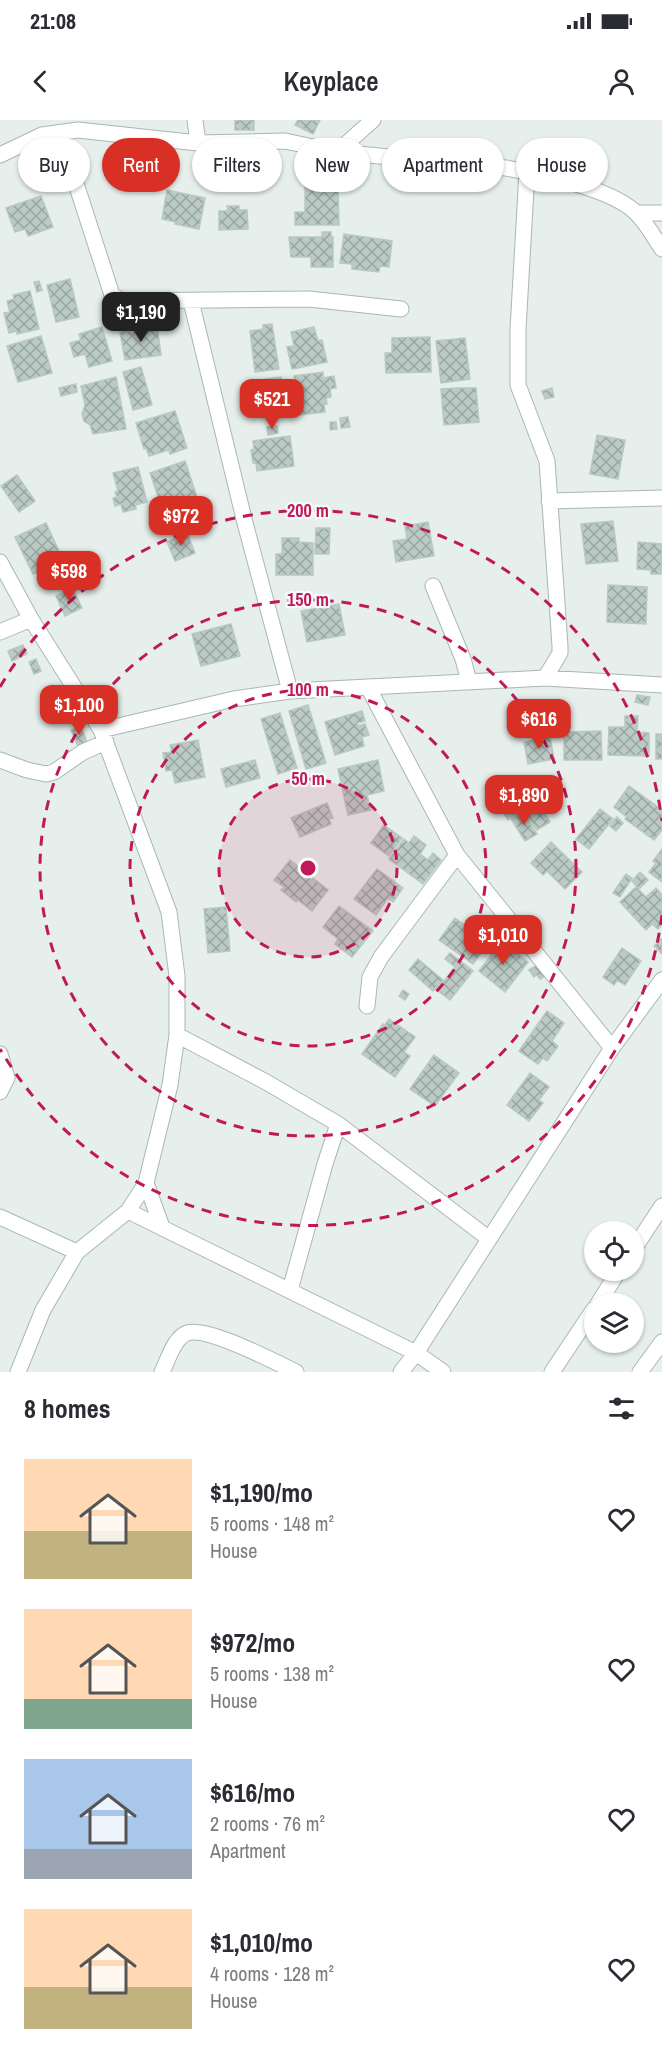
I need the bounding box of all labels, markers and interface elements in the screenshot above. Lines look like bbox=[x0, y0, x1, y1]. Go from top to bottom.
text: 21:08 bbox=[30, 6, 76, 36]
text: Keyplace bbox=[283, 63, 379, 99]
icon: back bbox=[24, 65, 57, 98]
icon: person bbox=[605, 65, 638, 98]
chip: Buy bbox=[18, 138, 90, 192]
chip: Rent bbox=[102, 138, 180, 192]
chip: Filters bbox=[192, 138, 282, 192]
chip: New bbox=[294, 138, 370, 192]
chip: Apartment bbox=[382, 138, 504, 192]
chip: House bbox=[516, 138, 608, 192]
pin: $1,190 bbox=[92, 292, 190, 343]
text: $1,190 bbox=[116, 298, 166, 325]
pin: $521 bbox=[236, 379, 308, 430]
text: $521 bbox=[254, 385, 290, 412]
pin: $972 bbox=[145, 496, 217, 547]
text: 200 m bbox=[287, 498, 329, 523]
text: $972 bbox=[163, 502, 199, 529]
pin: $598 bbox=[33, 551, 105, 602]
text: $598 bbox=[51, 557, 87, 584]
text: 150 m bbox=[287, 587, 329, 612]
text: 100 m bbox=[287, 677, 329, 702]
pin: $1,100 bbox=[30, 685, 128, 736]
text: $1,100 bbox=[54, 691, 104, 718]
pin: $616 bbox=[503, 699, 575, 750]
text: $616 bbox=[521, 705, 557, 732]
text: 50 m bbox=[291, 766, 325, 791]
pin: $1,890 bbox=[475, 775, 573, 826]
text: $1,890 bbox=[499, 781, 549, 808]
centre of rings bbox=[298, 858, 318, 878]
pin: $1,010 bbox=[454, 915, 552, 966]
text: $1,010 bbox=[478, 921, 528, 948]
map controls bbox=[584, 1221, 644, 1353]
button: locate bbox=[584, 1221, 644, 1281]
button: layers bbox=[584, 1293, 644, 1353]
text: 8 homes bbox=[24, 1391, 111, 1426]
icon: filters bbox=[605, 1392, 638, 1425]
text: $1,190/mo bbox=[210, 1475, 313, 1510]
icon: home bbox=[72, 1483, 144, 1555]
icon: heart bbox=[605, 1503, 638, 1536]
text: 5 rooms · 148 m² bbox=[210, 1510, 334, 1537]
text: House bbox=[210, 1537, 257, 1564]
text: $972/mo bbox=[210, 1625, 295, 1660]
icon: home bbox=[72, 1633, 144, 1705]
icon: heart bbox=[605, 1653, 638, 1686]
text: 5 rooms · 138 m² bbox=[210, 1660, 334, 1687]
text: House bbox=[210, 1687, 257, 1714]
text: $616/mo bbox=[210, 1775, 295, 1810]
icon: home bbox=[72, 1783, 144, 1855]
icon: heart bbox=[605, 1803, 638, 1836]
text: 2 rooms · 76 m² bbox=[210, 1810, 325, 1837]
text: Apartment bbox=[210, 1837, 286, 1864]
text: $1,010/mo bbox=[210, 1925, 313, 1960]
icon: home bbox=[72, 1933, 144, 2005]
icon: heart bbox=[605, 1953, 638, 1986]
text: 4 rooms · 128 m² bbox=[210, 1960, 334, 1987]
text: House bbox=[210, 1987, 257, 2014]

